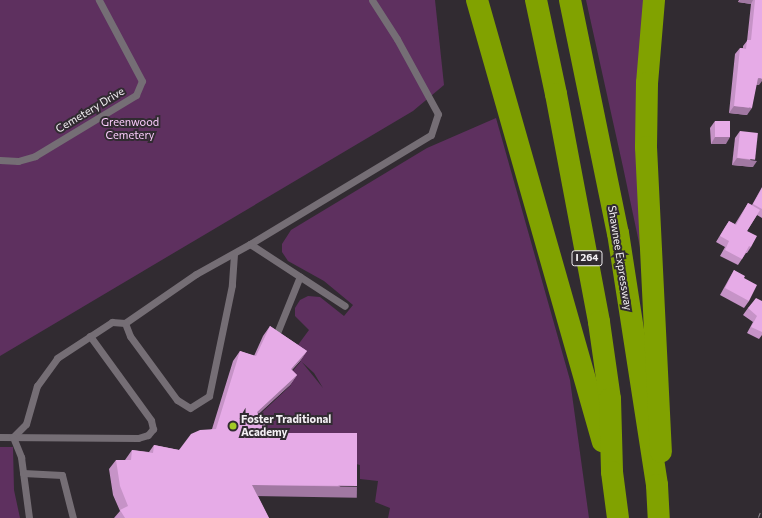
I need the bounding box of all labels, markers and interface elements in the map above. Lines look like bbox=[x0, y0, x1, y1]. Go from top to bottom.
street label: Cemetery Drive bbox=[53, 84, 127, 136]
park label: Greenwood Cemetery bbox=[101, 116, 159, 142]
street label: Shawnee Expressway bbox=[605, 205, 635, 311]
road number: I 264 bbox=[571, 250, 603, 266]
place label: Foster Traditional Academy bbox=[241, 413, 331, 439]
marker: Foster Traditional Academy bbox=[228, 421, 238, 431]

